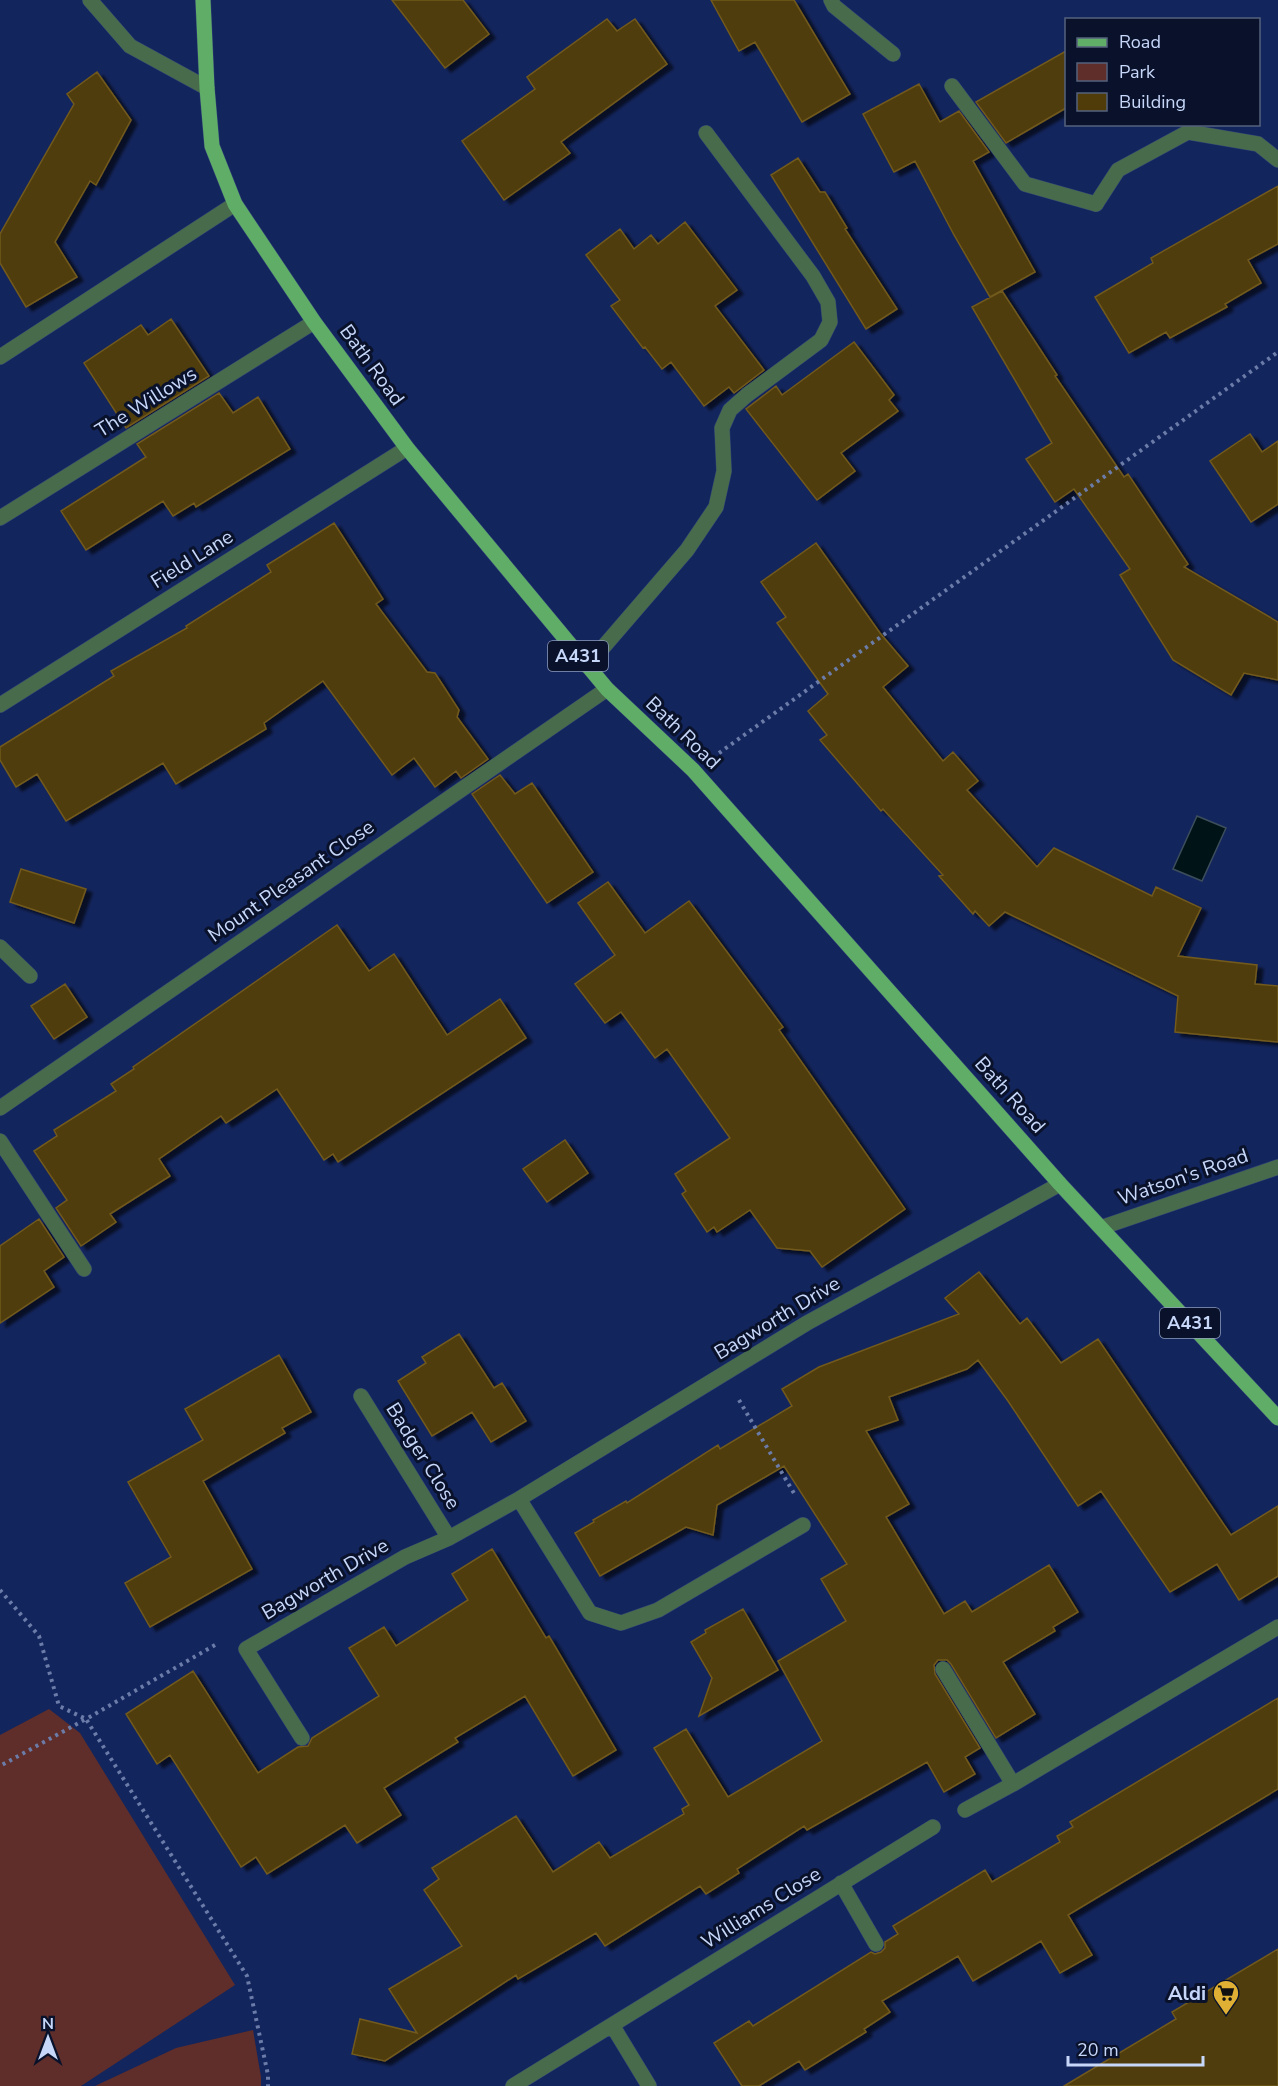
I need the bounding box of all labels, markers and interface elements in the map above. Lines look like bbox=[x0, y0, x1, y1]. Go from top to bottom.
legend bbox=[1065, 18, 1260, 126]
text: Road bbox=[1119, 30, 1161, 54]
text: Park bbox=[1119, 60, 1156, 84]
text: Building bbox=[1119, 90, 1186, 114]
street label: Bath Road bbox=[333, 319, 411, 411]
street label: The Willows bbox=[90, 360, 202, 444]
street label: Field Lane bbox=[146, 523, 238, 595]
road number: A431 bbox=[548, 641, 608, 671]
street label: Bath Road bbox=[640, 691, 726, 775]
street label: Mount Pleasant Close bbox=[203, 813, 379, 949]
street label: Bath Road bbox=[968, 1051, 1052, 1139]
street label: Watson's Road bbox=[1114, 1142, 1252, 1212]
street label: Bagworth Drive bbox=[709, 1270, 845, 1366]
road number: A431 bbox=[1160, 1308, 1220, 1338]
street label: Badger Close bbox=[379, 1397, 467, 1515]
street label: Bagworth Drive bbox=[257, 1532, 393, 1626]
street label: Williams Close bbox=[696, 1860, 826, 1956]
supermarket icon: Aldi bbox=[1211, 1978, 1241, 2016]
place label: Aldi bbox=[1168, 1980, 1206, 2007]
north arrow bbox=[18, 2008, 78, 2068]
text: N bbox=[42, 2013, 54, 2035]
scale bar bbox=[1068, 2029, 1203, 2067]
text: 20 m bbox=[1077, 2038, 1119, 2062]

